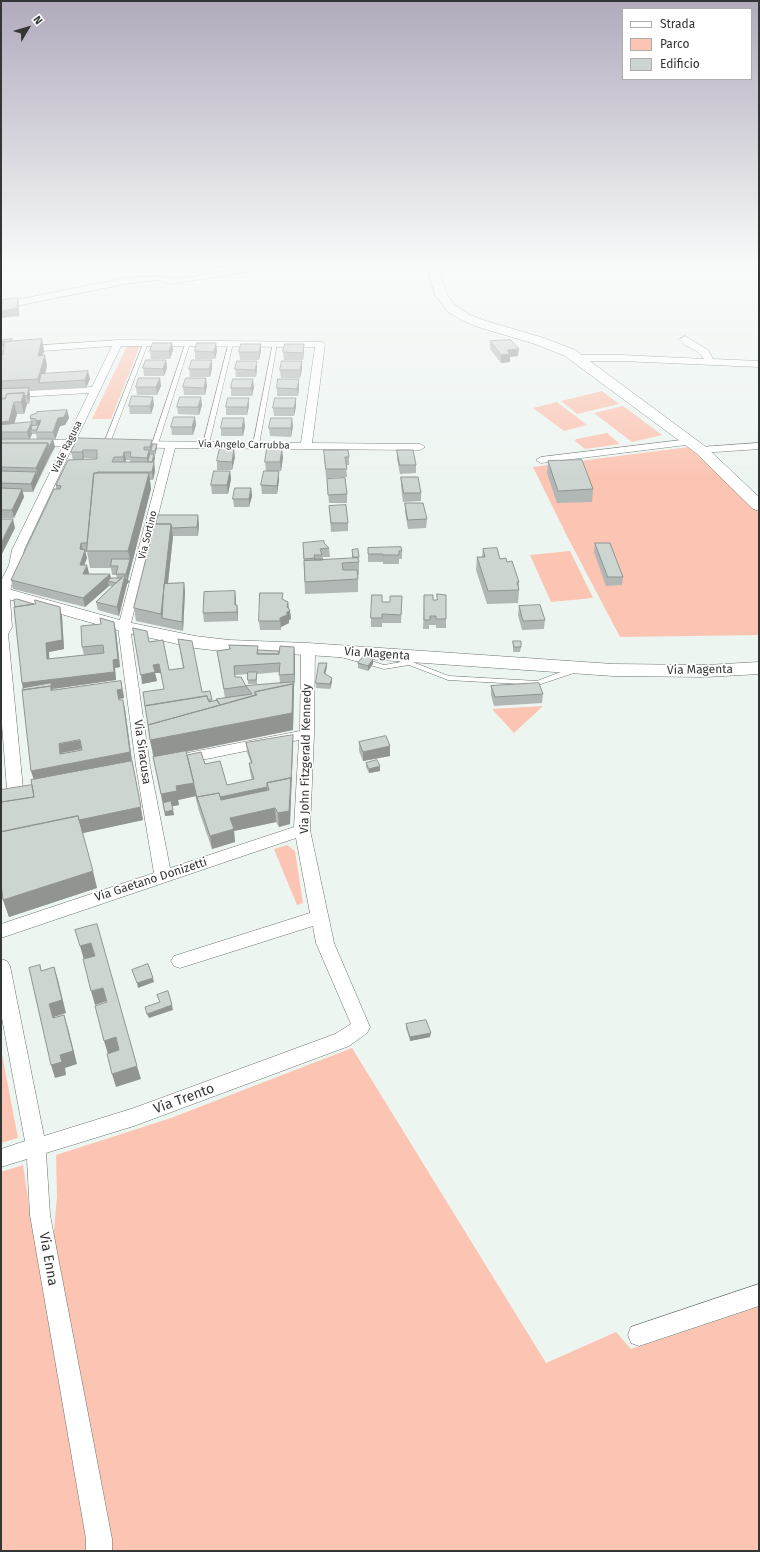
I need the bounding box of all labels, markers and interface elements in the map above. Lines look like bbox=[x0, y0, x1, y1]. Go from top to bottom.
north arrow bbox=[8, 8, 48, 48]
legend bbox=[622, 8, 752, 80]
text: N bbox=[30, 13, 45, 27]
text: Strada bbox=[660, 17, 695, 31]
text: Parco bbox=[660, 37, 690, 51]
text: Edificio bbox=[660, 57, 700, 71]
street label: Viale Ragusa bbox=[49, 419, 85, 475]
street label: Via Angelo Carrubba bbox=[198, 438, 290, 452]
street label: Via Sortino bbox=[136, 509, 160, 561]
street label: Via Magenta bbox=[344, 645, 410, 663]
street label: Via Magenta bbox=[667, 662, 733, 678]
street label: Via John Fitzgerald Kennedy bbox=[297, 684, 315, 834]
street label: Via Siracusa bbox=[130, 719, 154, 785]
street label: Via Gaetano Donizetti bbox=[93, 855, 209, 905]
street label: Via Trento bbox=[151, 1080, 217, 1118]
street label: Via Enna bbox=[35, 1231, 61, 1287]

